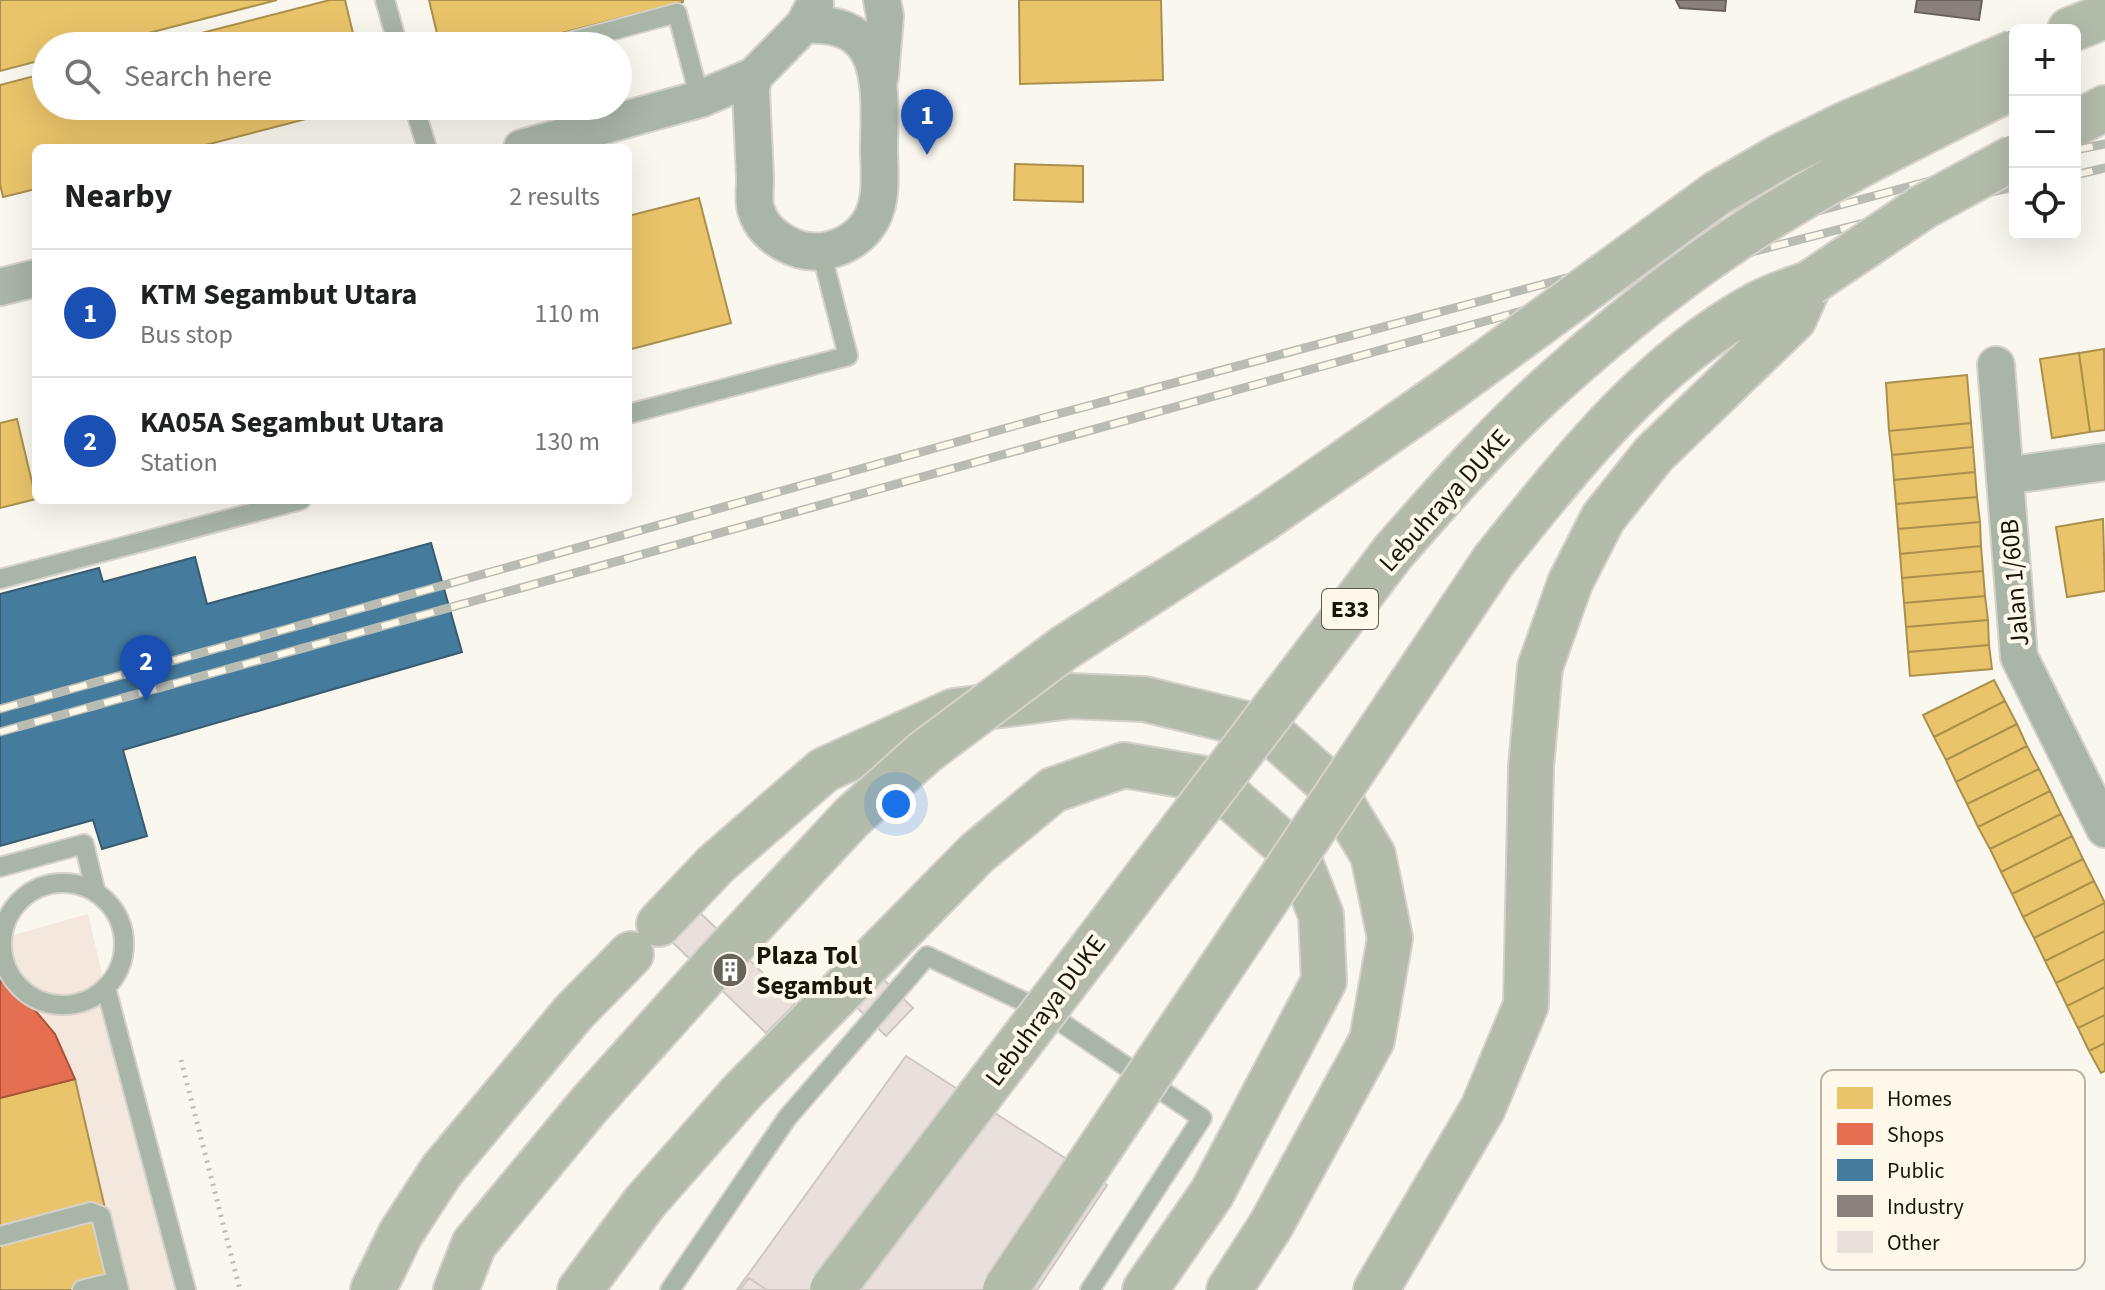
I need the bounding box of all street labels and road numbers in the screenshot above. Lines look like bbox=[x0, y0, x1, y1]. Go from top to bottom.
street label: Lebuhraya DUKE bbox=[1370, 421, 1519, 580]
street label: Jalan 1/60B bbox=[1990, 518, 2039, 648]
road number: E33 bbox=[1322, 589, 1378, 629]
street label: Lebuhraya DUKE bbox=[976, 927, 1115, 1094]

